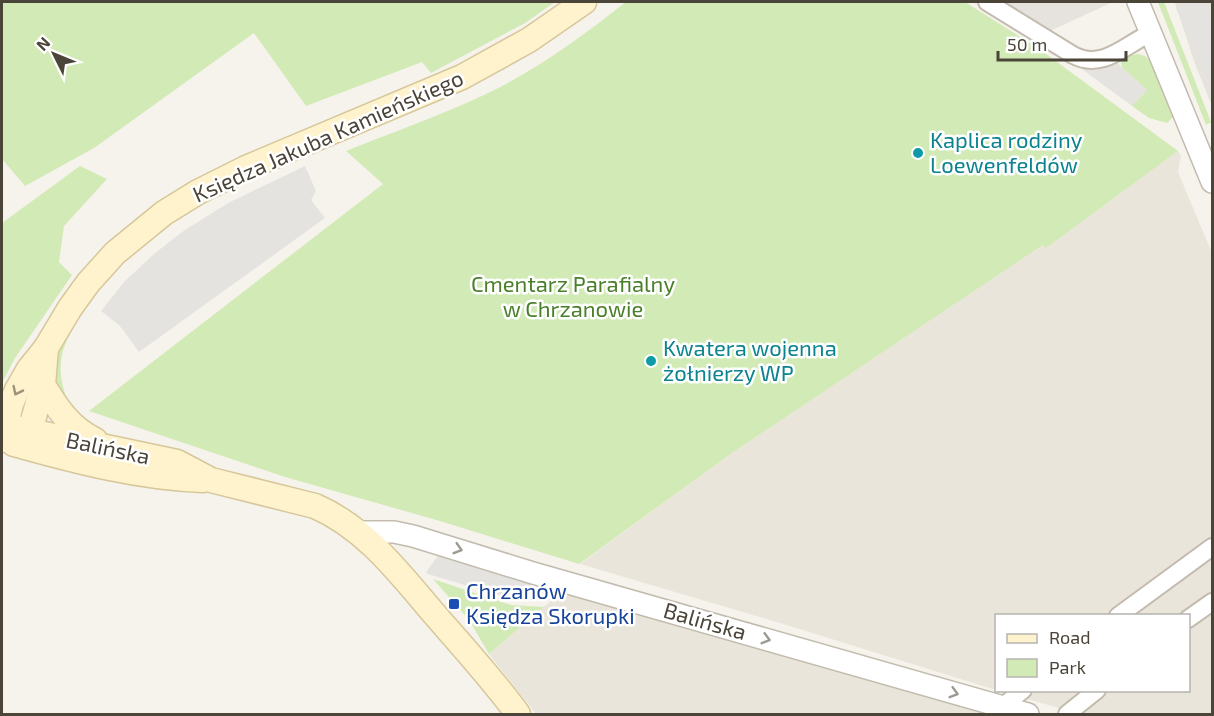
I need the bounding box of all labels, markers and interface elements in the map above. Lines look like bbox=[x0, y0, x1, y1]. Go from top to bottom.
north arrow bbox=[24, 24, 84, 84]
scale bar bbox=[998, 24, 1126, 62]
text: N bbox=[32, 33, 54, 54]
text: 50 m bbox=[1007, 33, 1047, 55]
street label: Księdza Jakuba Kamieńskiego bbox=[188, 64, 467, 207]
place label: Kaplica rodziny Loewenfeldów bbox=[930, 126, 1083, 177]
marker: Kaplica rodziny Loewenfeldów bbox=[911, 146, 925, 160]
park label: Cmentarz Parafialny w Chrzanowie bbox=[471, 270, 675, 321]
place label: Kwatera wojenna żołnierzy WP bbox=[663, 334, 837, 385]
marker: Kwatera wojenna żołnierzy WP bbox=[644, 354, 658, 368]
one-way arrow bbox=[13, 385, 25, 396]
street label: Balińska bbox=[64, 425, 152, 469]
one-way arrow bbox=[452, 542, 463, 554]
place label: Chrzanów Księdza Skorupki bbox=[466, 577, 635, 628]
street label: Balińska bbox=[661, 596, 750, 644]
marker: Chrzanów Księdza Skorupki bbox=[447, 597, 461, 611]
legend bbox=[995, 614, 1190, 692]
text: Road bbox=[1049, 626, 1090, 648]
one-way arrow bbox=[761, 631, 771, 644]
text: Park bbox=[1049, 656, 1086, 678]
one-way arrow bbox=[948, 686, 959, 698]

